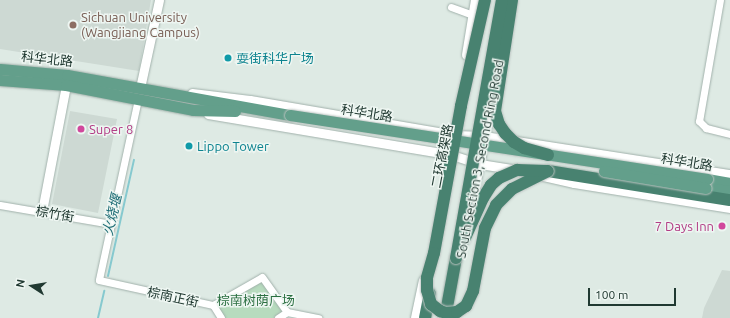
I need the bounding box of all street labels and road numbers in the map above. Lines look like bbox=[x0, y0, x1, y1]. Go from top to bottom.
street label: 科华北路 bbox=[20, 49, 74, 69]
street label: South Section 3, Second Ring Road bbox=[453, 58, 507, 260]
street label: 科华北路 bbox=[340, 101, 394, 125]
street label: 二环高架路 bbox=[428, 123, 456, 189]
street label: 科华北路 bbox=[660, 150, 714, 174]
street label: 棕竹街 bbox=[34, 203, 76, 225]
street label: 棕南正街 bbox=[146, 284, 200, 310]

